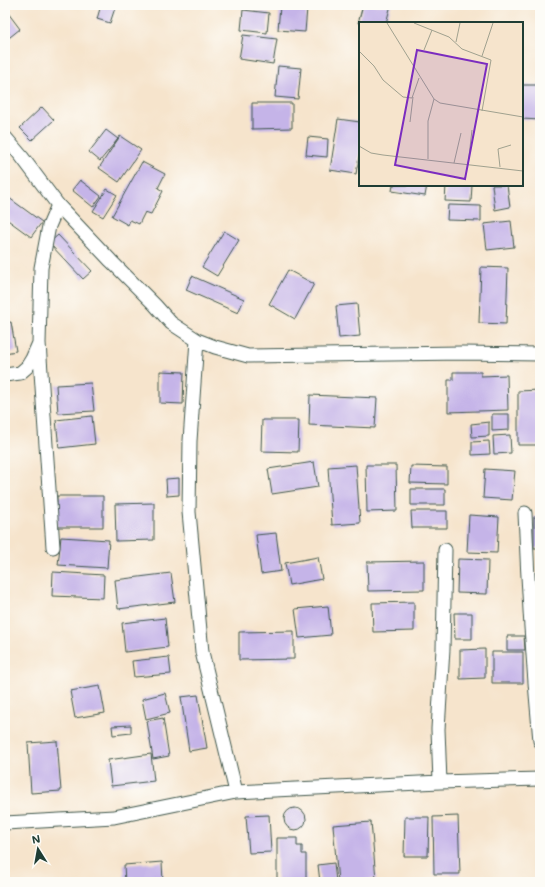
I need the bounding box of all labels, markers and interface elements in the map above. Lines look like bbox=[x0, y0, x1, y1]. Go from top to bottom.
inset map bbox=[359, 22, 523, 186]
north arrow bbox=[18, 829, 58, 869]
text: N bbox=[30, 831, 42, 847]

